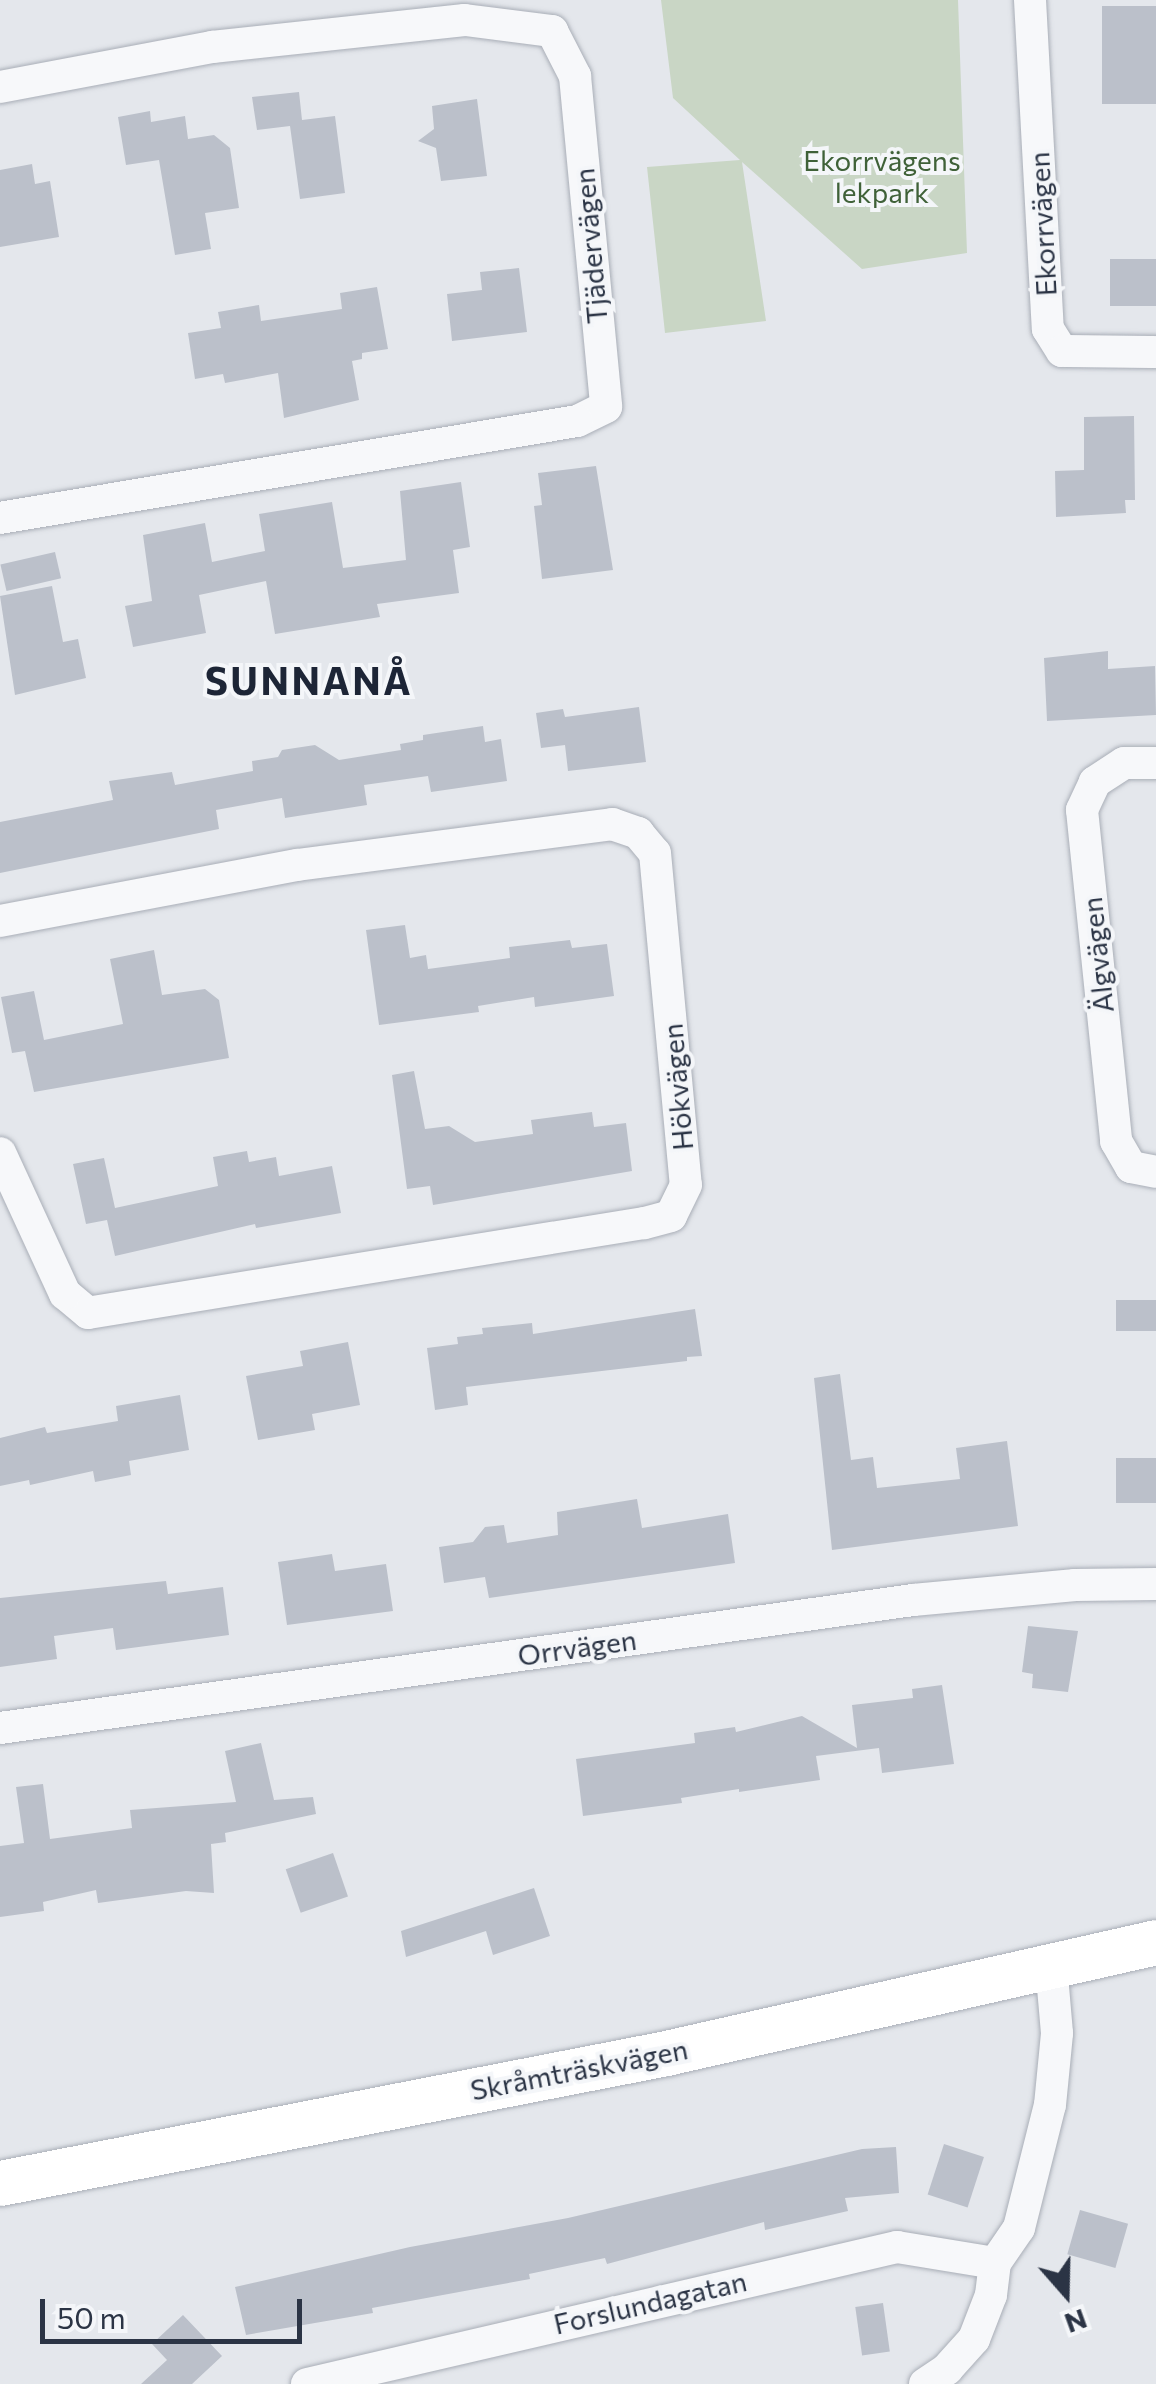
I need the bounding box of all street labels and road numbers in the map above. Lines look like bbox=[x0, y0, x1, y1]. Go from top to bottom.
street label: Ekorrvägen bbox=[1021, 151, 1063, 297]
street label: Tjädervägen bbox=[566, 167, 614, 325]
street label: Älgvägen bbox=[1074, 896, 1120, 1014]
street label: Hökvägen bbox=[655, 1022, 699, 1152]
street label: Orrvägen bbox=[515, 1622, 639, 1672]
street label: Skråmträskvägen bbox=[468, 2031, 690, 2107]
street label: Forslundagatan bbox=[550, 2263, 750, 2341]

